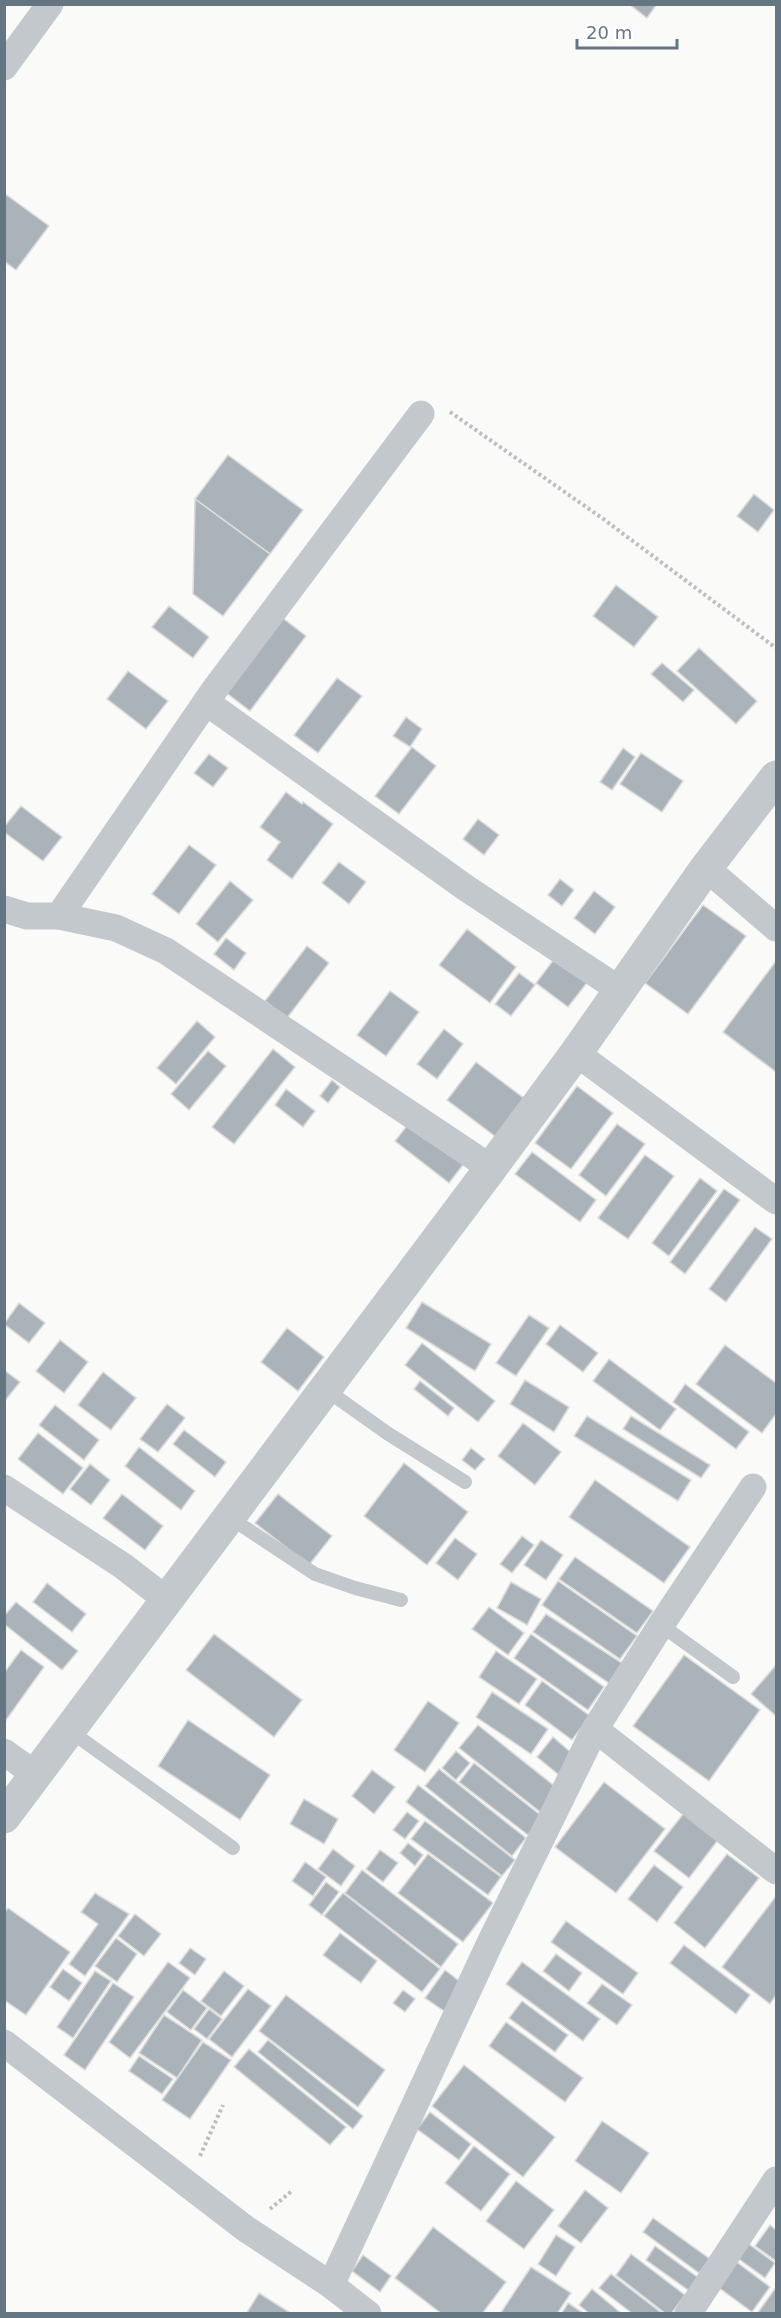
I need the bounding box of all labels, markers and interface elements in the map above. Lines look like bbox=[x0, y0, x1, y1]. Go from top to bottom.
scale bar bbox=[577, 12, 678, 50]
text: 20 m bbox=[586, 22, 632, 43]

